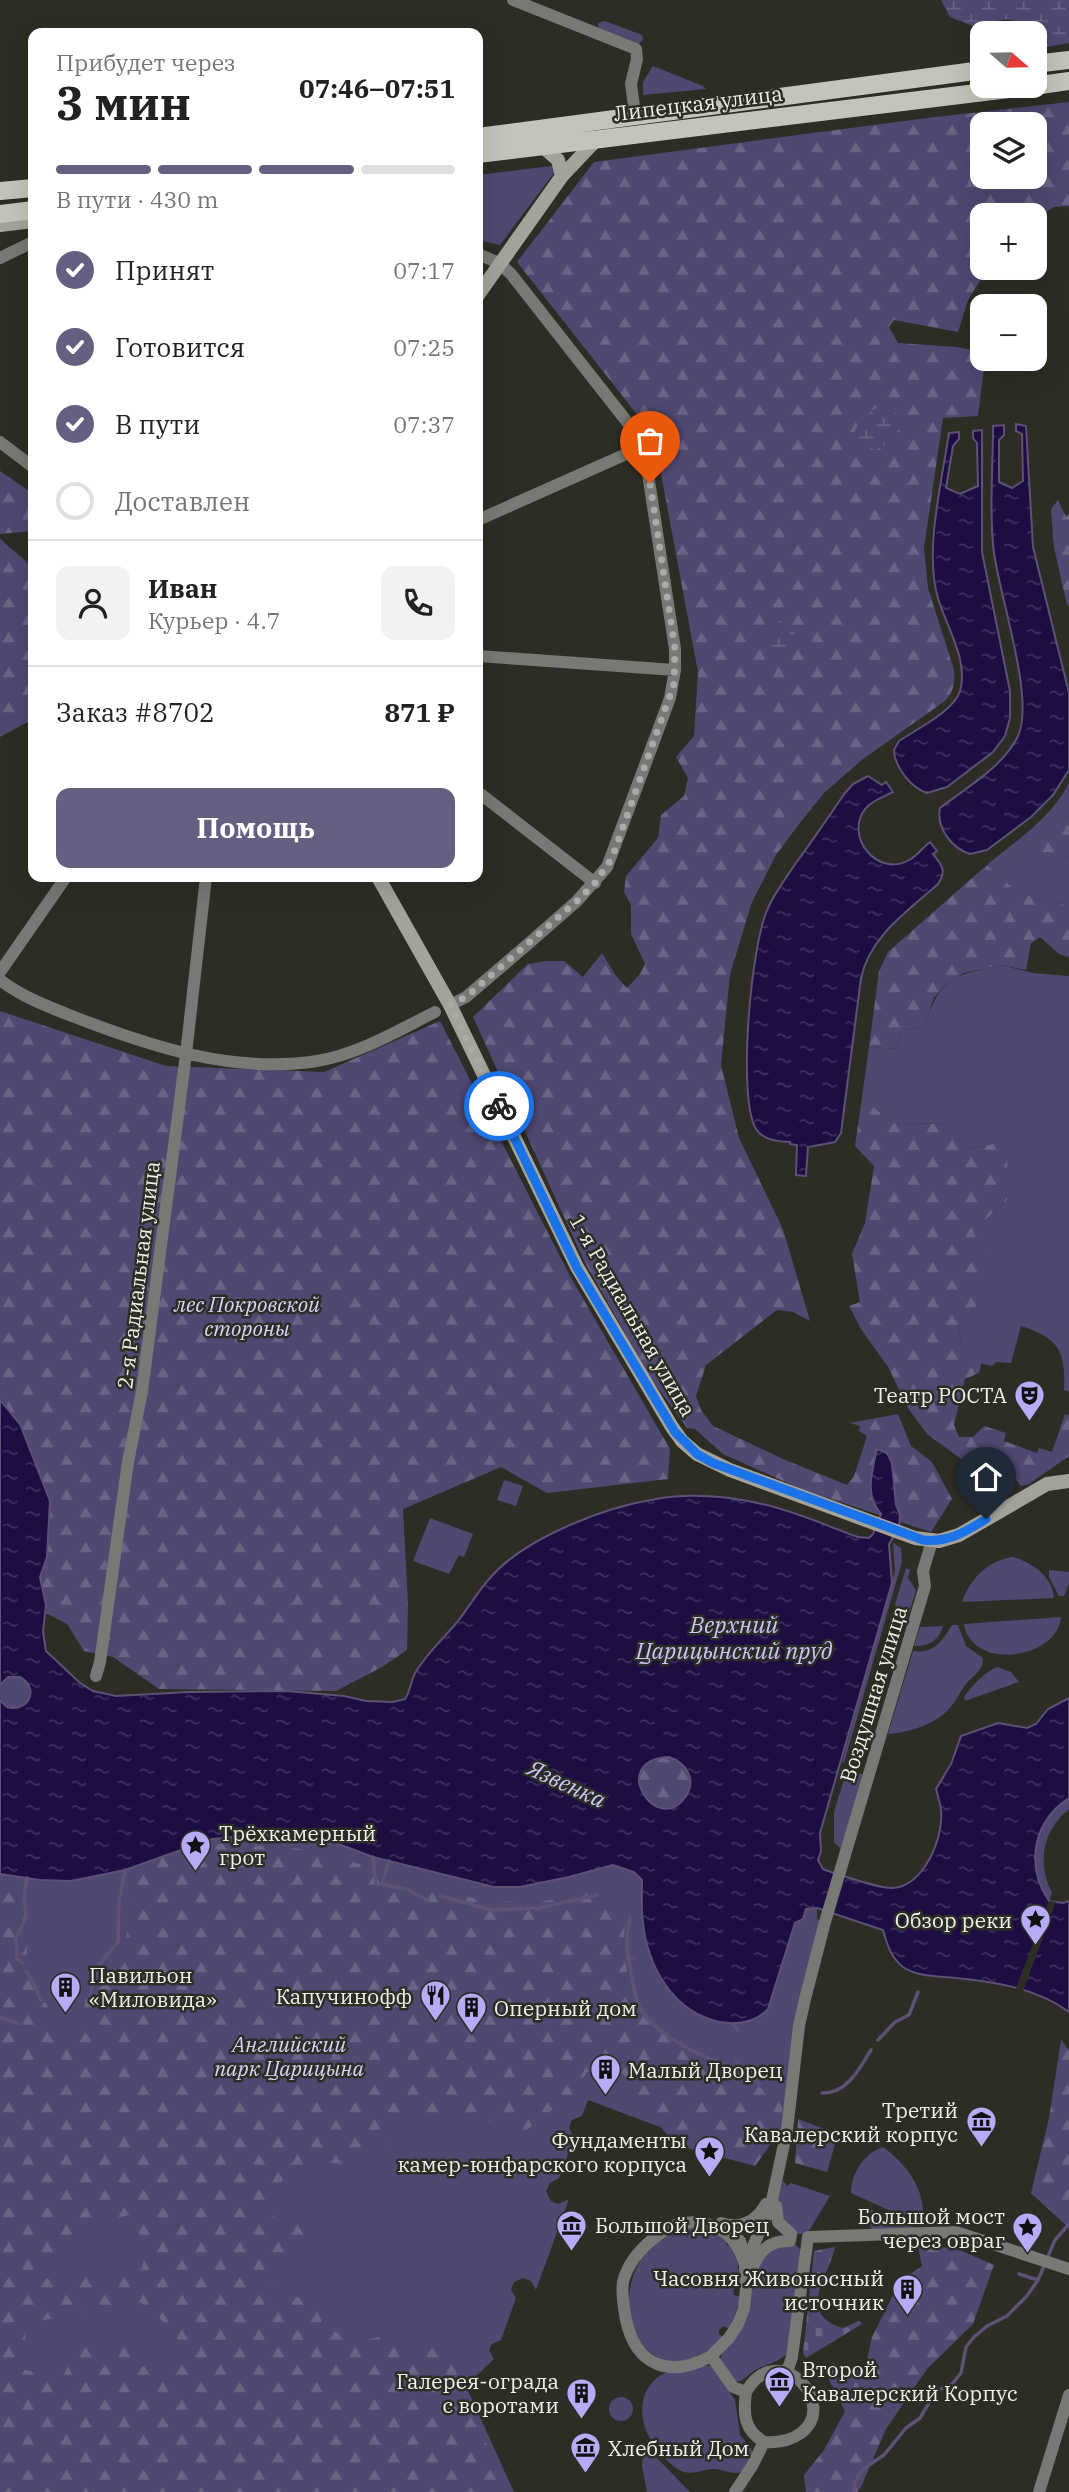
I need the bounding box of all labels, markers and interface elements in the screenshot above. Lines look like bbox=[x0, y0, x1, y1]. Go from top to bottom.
north arrow bbox=[970, 21, 1046, 98]
map controls bbox=[970, 21, 1047, 371]
text: Прибудет через bbox=[56, 47, 236, 77]
text: 07:46–07:51 bbox=[299, 71, 455, 105]
text: 3 мин bbox=[56, 73, 191, 133]
street label: Липецкая улица bbox=[612, 79, 784, 127]
button: layers bbox=[970, 112, 1047, 189]
text: В пути · 430 m bbox=[56, 184, 218, 214]
button: + bbox=[970, 203, 1047, 280]
icon: check bbox=[56, 251, 94, 289]
text: Принят bbox=[115, 253, 214, 287]
text: 07:17 bbox=[393, 255, 455, 285]
button: − bbox=[970, 294, 1047, 371]
icon: check bbox=[56, 328, 94, 366]
text: Готовится bbox=[115, 330, 245, 364]
text: 07:25 bbox=[393, 332, 455, 362]
icon: check bbox=[56, 405, 94, 443]
text: В пути bbox=[115, 407, 200, 441]
text: 07:37 bbox=[393, 409, 455, 439]
pin bbox=[620, 411, 680, 483]
icon: bag bbox=[631, 422, 669, 460]
text: Доставлен bbox=[115, 484, 250, 518]
button: person bbox=[56, 566, 130, 640]
button: phone bbox=[381, 566, 455, 640]
text: Иван bbox=[148, 571, 217, 605]
text: Курьер · 4.7 bbox=[148, 605, 280, 635]
text: Заказ #8702 bbox=[56, 695, 215, 729]
text: 871 ₽ bbox=[384, 695, 455, 729]
button: Помощь bbox=[56, 788, 455, 868]
courier bbox=[464, 1071, 534, 1141]
icon: bike bbox=[480, 1087, 518, 1125]
street label: 2-я Радиальная улица bbox=[110, 1159, 166, 1391]
street label: 1-я Радиальная улица bbox=[564, 1209, 702, 1421]
park label: лес Покровской стороны bbox=[173, 1290, 320, 1342]
theatre icon: Театр РОСТА bbox=[1013, 1378, 1047, 1422]
place label: Театр РОСТА bbox=[874, 1381, 1008, 1409]
pin bbox=[956, 1447, 1016, 1519]
icon: home bbox=[967, 1458, 1005, 1496]
street label: Воздушная улица bbox=[833, 1602, 913, 1786]
water label: Верхний Царицынский пруд bbox=[635, 1609, 833, 1665]
water label: Язвенка bbox=[521, 1751, 611, 1814]
place label: Трёхкамерный грот bbox=[219, 1819, 376, 1871]
place icon: Трёхкамерный грот bbox=[179, 1828, 213, 1872]
place icon: Обзор реки bbox=[1018, 1903, 1052, 1947]
place label: Обзор реки bbox=[895, 1906, 1012, 1934]
place label: Павильон «Миловида» bbox=[89, 1961, 217, 2013]
building icon: Павильон «Миловида» bbox=[49, 1970, 83, 2014]
restaurant icon: Капучинофф bbox=[418, 1979, 452, 2023]
place label: Капучинофф bbox=[276, 1982, 412, 2010]
building icon: Оперный дом bbox=[454, 1991, 488, 2035]
place label: Оперный дом bbox=[494, 1994, 637, 2022]
park label: Английский парк Царицына bbox=[214, 2030, 364, 2082]
building icon: Малый Дворец bbox=[588, 2053, 622, 2097]
place label: Малый Дворец bbox=[628, 2056, 783, 2084]
place label: Третий Кавалерский корпус bbox=[744, 2096, 958, 2148]
museum icon: Третий Кавалерский корпус bbox=[964, 2105, 998, 2149]
place label: Фундаменты камер-юнфарского корпуса bbox=[397, 2126, 687, 2178]
place icon: Фундаменты камер-юнфарского корпуса bbox=[693, 2135, 727, 2179]
place label: Большой мост через овраг bbox=[857, 2202, 1005, 2254]
museum icon: Большой Дворец bbox=[555, 2208, 589, 2252]
place label: Большой Дворец bbox=[595, 2211, 769, 2239]
place icon: Большой мост через овраг bbox=[1011, 2211, 1045, 2255]
place label: Часовня Живоносный источник bbox=[653, 2264, 884, 2316]
building icon: Часовня Живоносный источник bbox=[890, 2273, 924, 2317]
place label: Второй Кавалерский Корпус bbox=[802, 2355, 1018, 2407]
museum icon: Второй Кавалерский Корпус bbox=[762, 2364, 796, 2408]
place label: Галерея-ограда с воротами bbox=[396, 2367, 559, 2419]
building icon: Галерея-ограда с воротами bbox=[565, 2376, 599, 2420]
museum icon: Хлебный Дом bbox=[568, 2431, 602, 2475]
place label: Хлебный Дом bbox=[608, 2434, 749, 2462]

